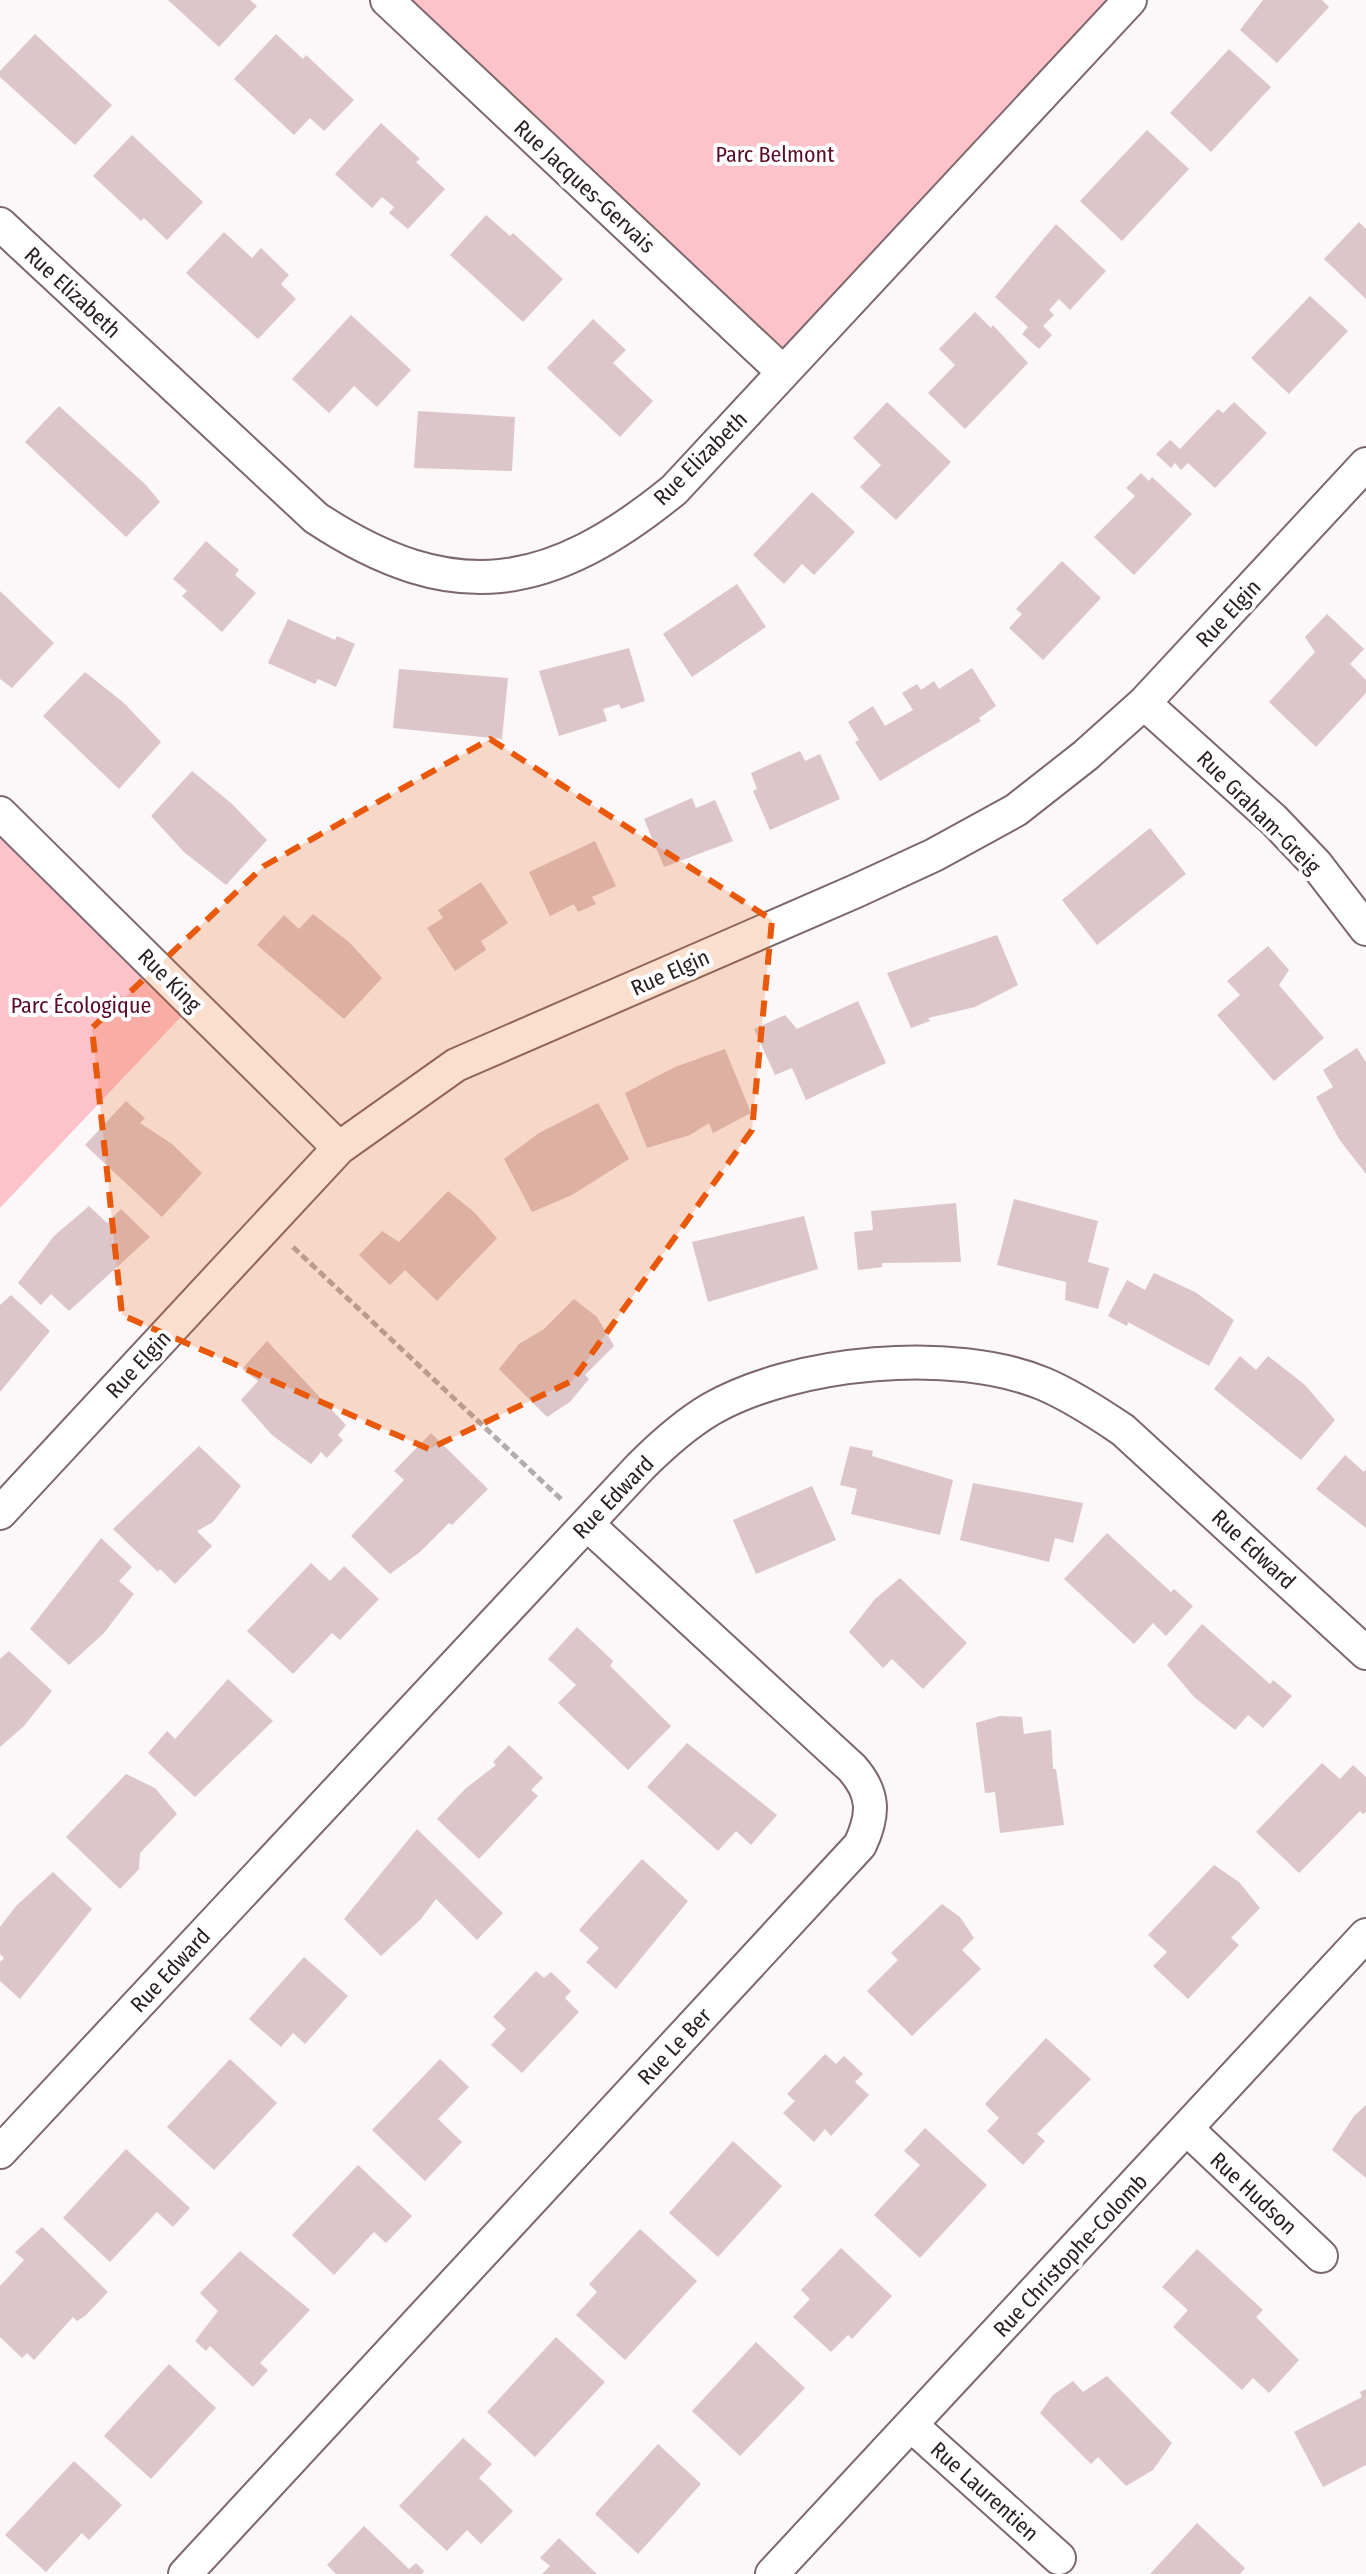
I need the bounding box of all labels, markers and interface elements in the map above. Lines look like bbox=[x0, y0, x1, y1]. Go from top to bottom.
street label: Rue Jacques-Gervais bbox=[508, 114, 661, 259]
park label: Parc Belmont bbox=[716, 141, 835, 168]
street label: Rue Elizabeth bbox=[19, 241, 126, 344]
street label: Rue Elizabeth bbox=[648, 406, 753, 511]
street label: Rue Elgin bbox=[1190, 574, 1267, 653]
street label: Rue Graham-Greig bbox=[1191, 745, 1327, 880]
street label: Rue King bbox=[132, 943, 207, 1018]
street label: Rue Elgin bbox=[627, 943, 714, 1002]
park label: Parc Écologique bbox=[11, 992, 151, 1019]
street label: Rue Elgin bbox=[100, 1325, 177, 1404]
street label: Rue Edward bbox=[567, 1450, 660, 1544]
street label: Rue Edward bbox=[1206, 1504, 1301, 1595]
street label: Rue Edward bbox=[125, 1923, 216, 2018]
street label: Rue Le Ber bbox=[632, 2002, 717, 2090]
street label: Rue Hudson bbox=[1205, 2146, 1303, 2240]
street label: Rue Christophe-Colomb bbox=[988, 2168, 1153, 2343]
street label: Rue Laurentien bbox=[925, 2436, 1044, 2547]

